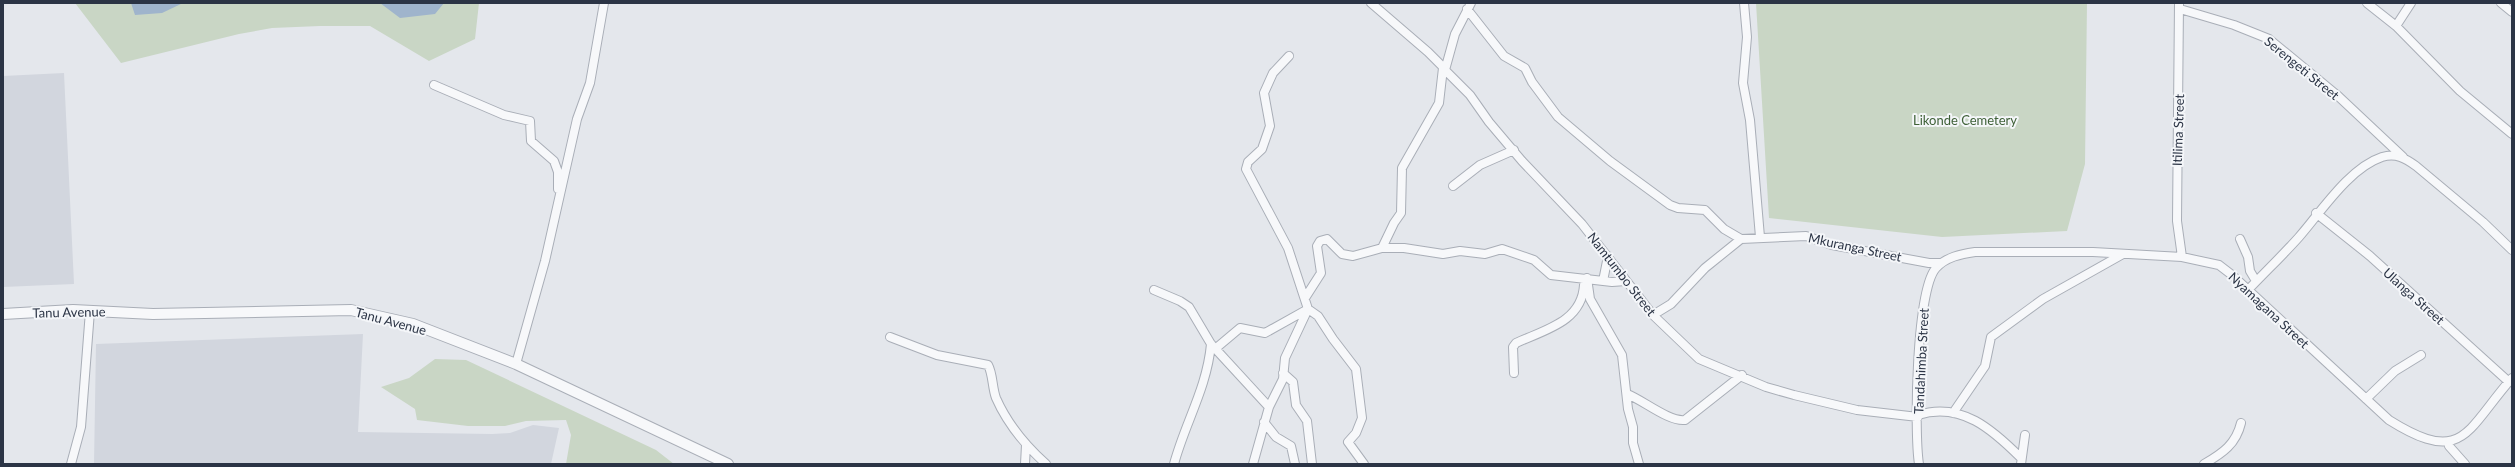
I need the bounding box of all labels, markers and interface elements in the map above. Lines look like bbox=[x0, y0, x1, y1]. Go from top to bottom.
street label: Serengeti Street bbox=[2261, 33, 2343, 103]
street label: Itilima Street bbox=[2169, 93, 2187, 166]
park label: Likonde Cemetery bbox=[1913, 112, 2017, 128]
street label: Namtumbo Street bbox=[1584, 229, 1660, 319]
street label: Mkuranga Street bbox=[1807, 229, 1903, 265]
street label: Ulanga Street bbox=[2380, 264, 2448, 328]
street label: Nyamagana Street bbox=[2225, 269, 2313, 352]
street label: Tanu Avenue bbox=[32, 303, 106, 321]
street label: Tanu Avenue bbox=[354, 304, 428, 338]
street label: Tandahimba Street bbox=[1910, 307, 1932, 414]

